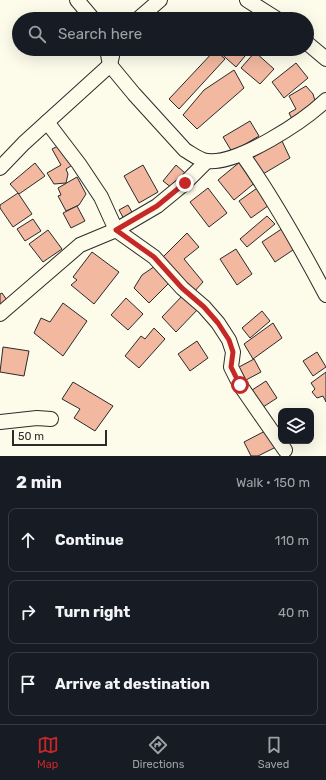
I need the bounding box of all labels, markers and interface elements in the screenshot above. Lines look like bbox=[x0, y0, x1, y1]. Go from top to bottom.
search box bbox=[12, 12, 314, 56]
icon: search bbox=[26, 23, 48, 45]
text: Search here bbox=[58, 25, 142, 43]
route end bbox=[176, 174, 194, 192]
route start bbox=[231, 376, 249, 394]
map controls bbox=[278, 408, 314, 444]
button: layers bbox=[278, 408, 314, 444]
scale bar bbox=[12, 428, 107, 447]
text: 50 m bbox=[18, 430, 44, 443]
text: 2 min bbox=[16, 472, 62, 492]
text: Walk · 150 m bbox=[236, 475, 310, 490]
icon: ahead bbox=[17, 529, 39, 551]
text: Continue bbox=[55, 531, 124, 549]
text: 110 m bbox=[275, 533, 309, 548]
icon: right bbox=[17, 601, 39, 623]
text: Turn right bbox=[55, 603, 130, 621]
text: 40 m bbox=[278, 605, 309, 620]
icon: arrive bbox=[17, 673, 39, 695]
text: Arrive at destination bbox=[55, 675, 210, 693]
tab: Map bbox=[37, 734, 59, 771]
tab: Directions bbox=[132, 734, 184, 771]
tab: Saved bbox=[258, 734, 289, 771]

